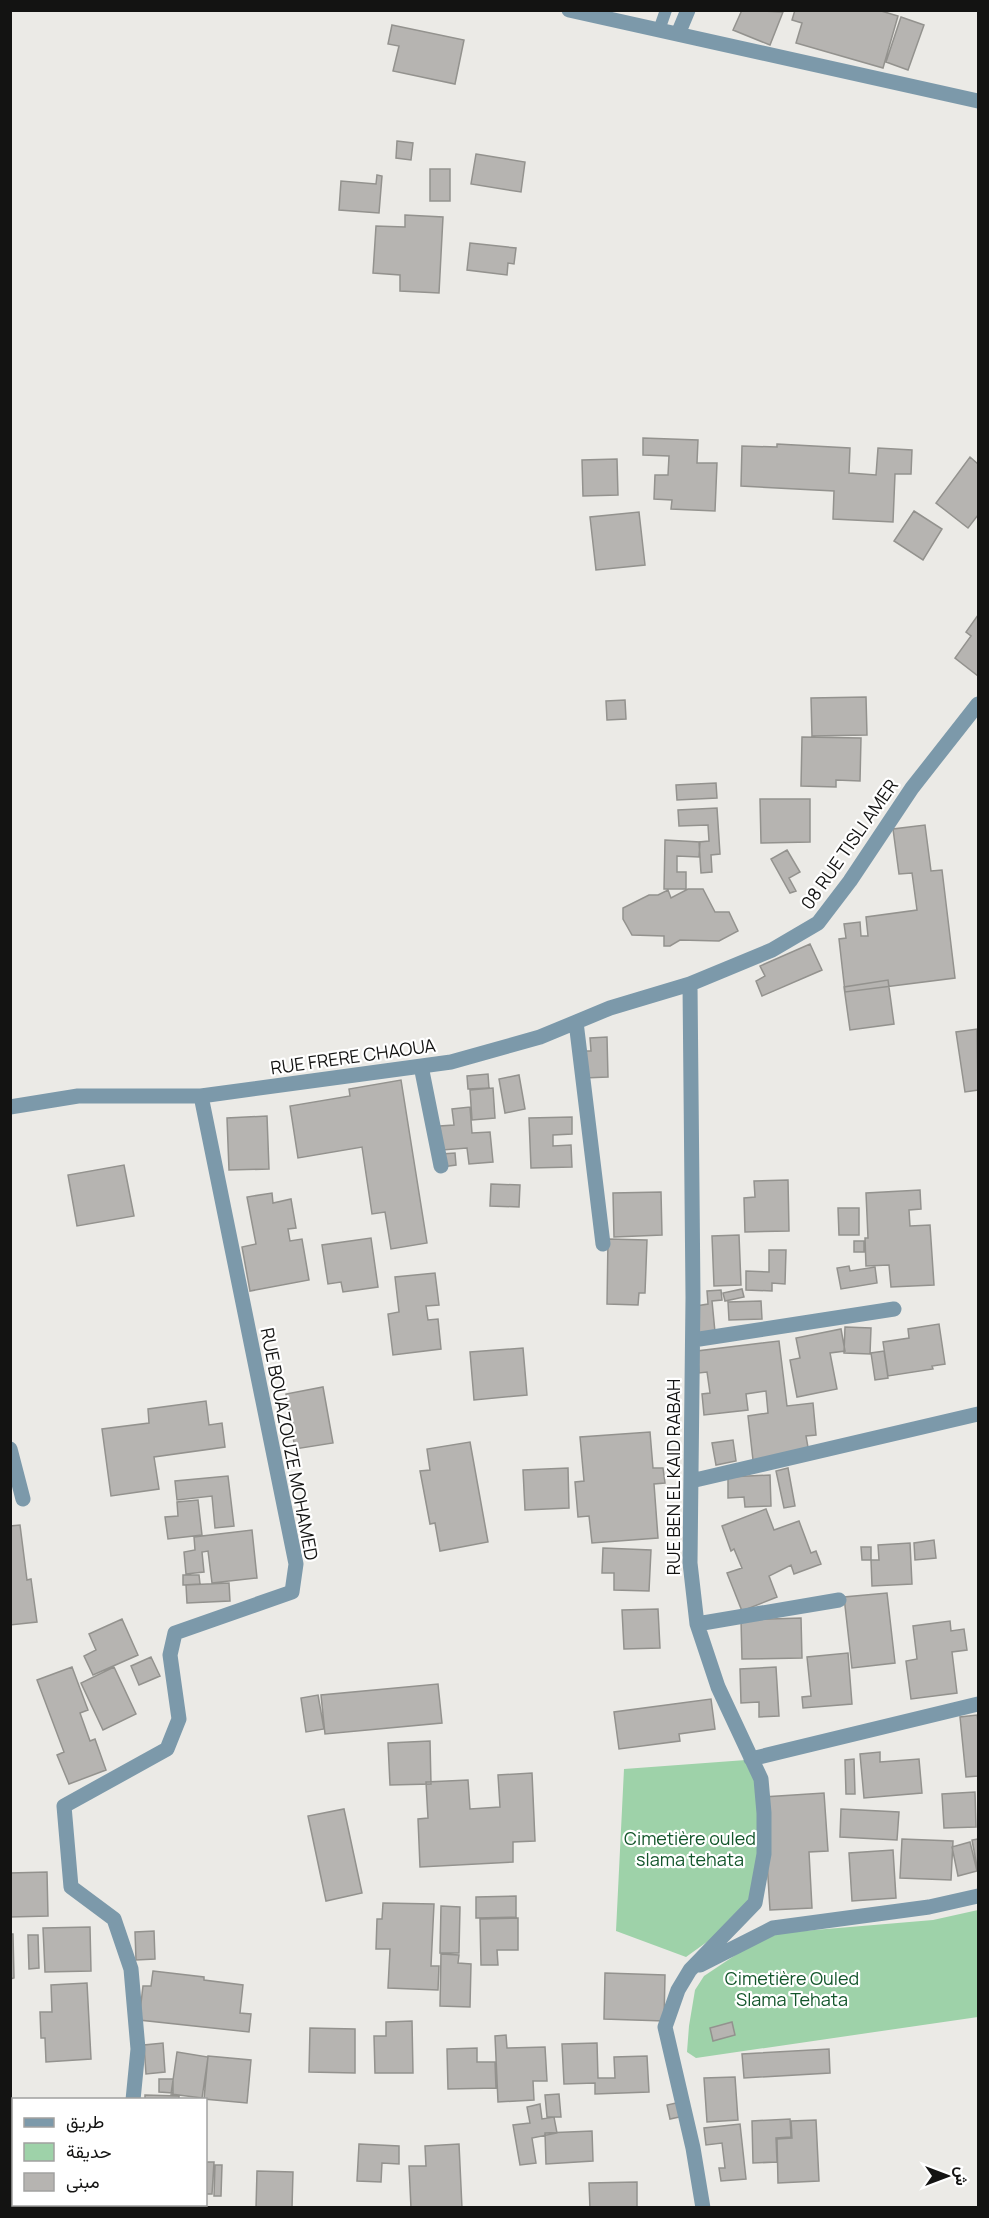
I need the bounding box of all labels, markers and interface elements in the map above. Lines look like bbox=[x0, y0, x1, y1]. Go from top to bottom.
street label: 08 RUE TISLI AMER bbox=[795, 774, 903, 914]
street label: RUE FRERE CHAOUA bbox=[269, 1032, 438, 1079]
street label: RUE BOUAZOUZE MOHAMED bbox=[256, 1326, 324, 1562]
street label: RUE BEN EL KAID RABAH bbox=[661, 1379, 685, 1575]
park label: Cimetière ouled slama tehata bbox=[624, 1826, 756, 1871]
park label: Cimetière Ouled Slama Tehata bbox=[725, 1966, 859, 2011]
legend bbox=[12, 2098, 207, 2206]
text: طريق bbox=[66, 2109, 104, 2133]
text: حديقة bbox=[66, 2139, 112, 2163]
north arrow bbox=[917, 2146, 977, 2206]
text: ش bbox=[951, 2166, 973, 2186]
text: مبنى bbox=[66, 2169, 100, 2193]

